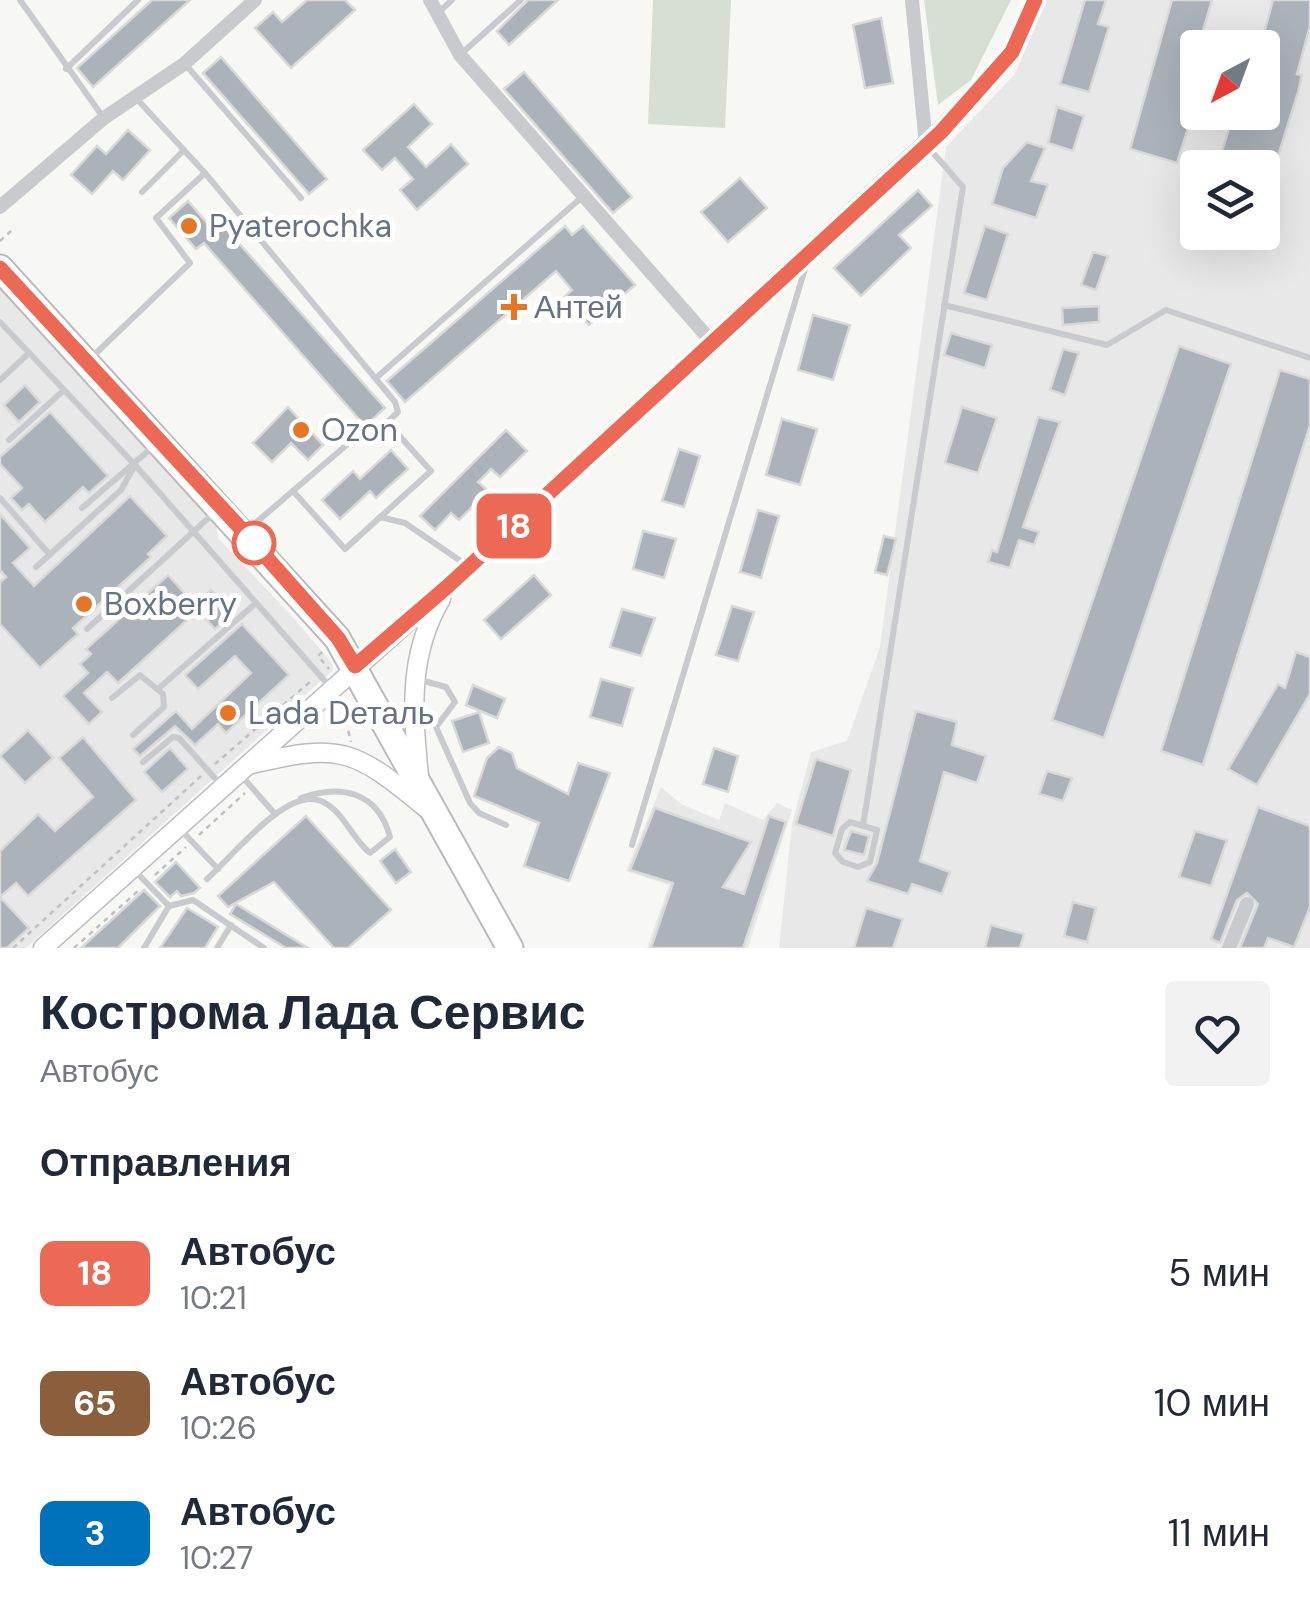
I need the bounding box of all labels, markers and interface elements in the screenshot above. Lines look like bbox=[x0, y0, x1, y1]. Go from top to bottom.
north arrow bbox=[1180, 30, 1280, 130]
map controls bbox=[1180, 30, 1280, 250]
button: layers bbox=[1180, 150, 1280, 250]
place label: Pyaterochka bbox=[209, 205, 392, 247]
marker: Pyaterochka bbox=[178, 215, 200, 237]
place label: Антей bbox=[534, 286, 623, 328]
marker: Антей bbox=[503, 296, 525, 318]
place label: Ozon bbox=[321, 409, 398, 451]
marker: Ozon bbox=[290, 419, 312, 441]
line badge: 18 bbox=[469, 494, 559, 558]
text: 18 bbox=[497, 503, 531, 549]
unlabelled marker bbox=[233, 522, 275, 564]
place label: Boxberry bbox=[104, 583, 237, 625]
marker: Boxberry bbox=[73, 593, 95, 615]
place label: Lada Dеталь bbox=[248, 692, 434, 734]
marker: Lada Dеталь bbox=[217, 702, 239, 724]
text: Кострома Лада Сервис bbox=[40, 981, 585, 1044]
button: heart bbox=[1165, 981, 1270, 1086]
text: Автобус bbox=[40, 1050, 159, 1092]
text: Отправления bbox=[40, 1138, 292, 1188]
text: Автобус bbox=[180, 1227, 336, 1277]
text: 5 мин bbox=[1168, 1248, 1270, 1298]
text: 18 bbox=[78, 1250, 112, 1296]
text: 10:21 bbox=[180, 1277, 247, 1319]
text: Автобус bbox=[180, 1357, 336, 1407]
text: 10 мин bbox=[1154, 1378, 1270, 1428]
text: 65 bbox=[73, 1380, 117, 1426]
text: 10:26 bbox=[180, 1407, 257, 1449]
text: Автобус bbox=[180, 1487, 336, 1537]
text: 11 мин bbox=[1168, 1508, 1270, 1558]
text: 3 bbox=[84, 1510, 106, 1556]
text: 10:27 bbox=[180, 1537, 253, 1579]

